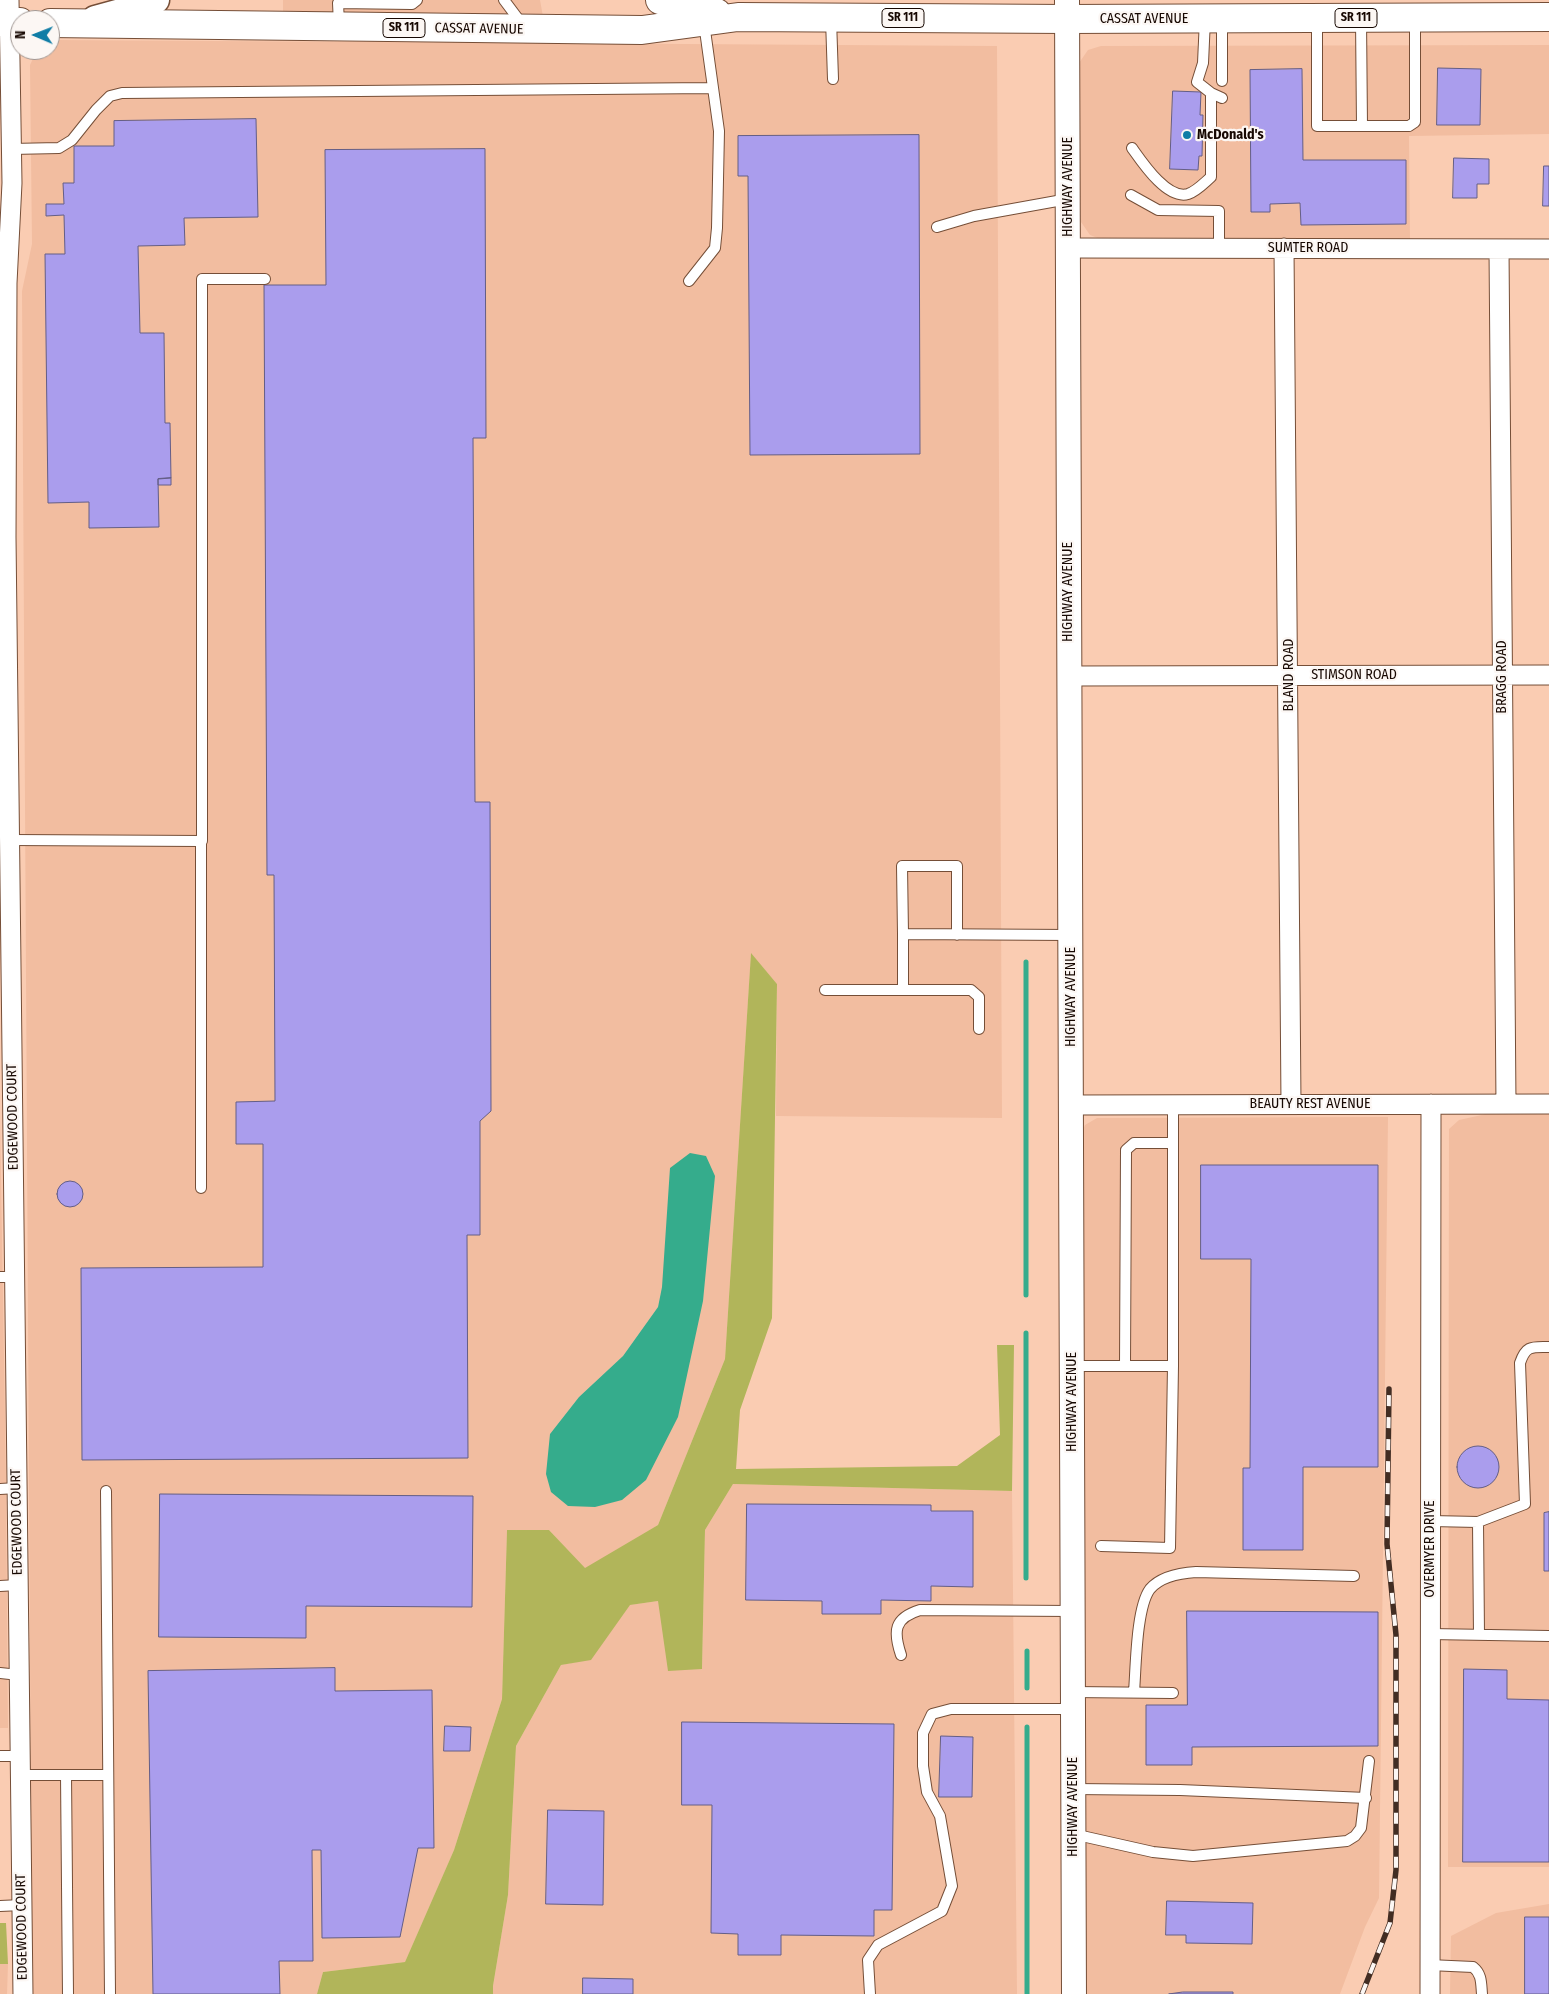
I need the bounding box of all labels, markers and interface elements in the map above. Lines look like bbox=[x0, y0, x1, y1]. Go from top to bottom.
road number: SR 111 bbox=[882, 8, 924, 28]
road number: SR 111 bbox=[1335, 8, 1377, 28]
north arrow bbox=[10, 10, 60, 60]
street label: CASSAT AVENUE bbox=[1100, 11, 1188, 27]
road number: SR 111 bbox=[383, 18, 425, 38]
street label: CASSAT AVENUE bbox=[435, 20, 523, 38]
text: N bbox=[12, 30, 29, 39]
place label: McDonald's bbox=[1197, 127, 1264, 143]
marker: McDonald's bbox=[1181, 129, 1193, 141]
street label: HIGHWAY AVENUE bbox=[1060, 137, 1076, 237]
street label: SUMTER ROAD bbox=[1268, 240, 1348, 256]
street label: HIGHWAY AVENUE bbox=[1060, 542, 1076, 642]
street label: BLAND ROAD bbox=[1281, 639, 1297, 711]
street label: BRAGG ROAD bbox=[1494, 640, 1510, 714]
street label: STIMSON ROAD bbox=[1311, 667, 1397, 683]
street label: HIGHWAY AVENUE bbox=[1063, 947, 1079, 1047]
street label: EDGEWOOD COURT bbox=[4, 1064, 22, 1170]
street label: BEAUTY REST AVENUE bbox=[1249, 1096, 1371, 1112]
street label: HIGHWAY AVENUE bbox=[1064, 1352, 1080, 1452]
street label: EDGEWOOD COURT bbox=[8, 1469, 26, 1575]
street label: OVERMYER DRIVE bbox=[1422, 1500, 1438, 1598]
street label: HIGHWAY AVENUE bbox=[1065, 1757, 1081, 1857]
street label: EDGEWOOD COURT bbox=[13, 1874, 31, 1980]

